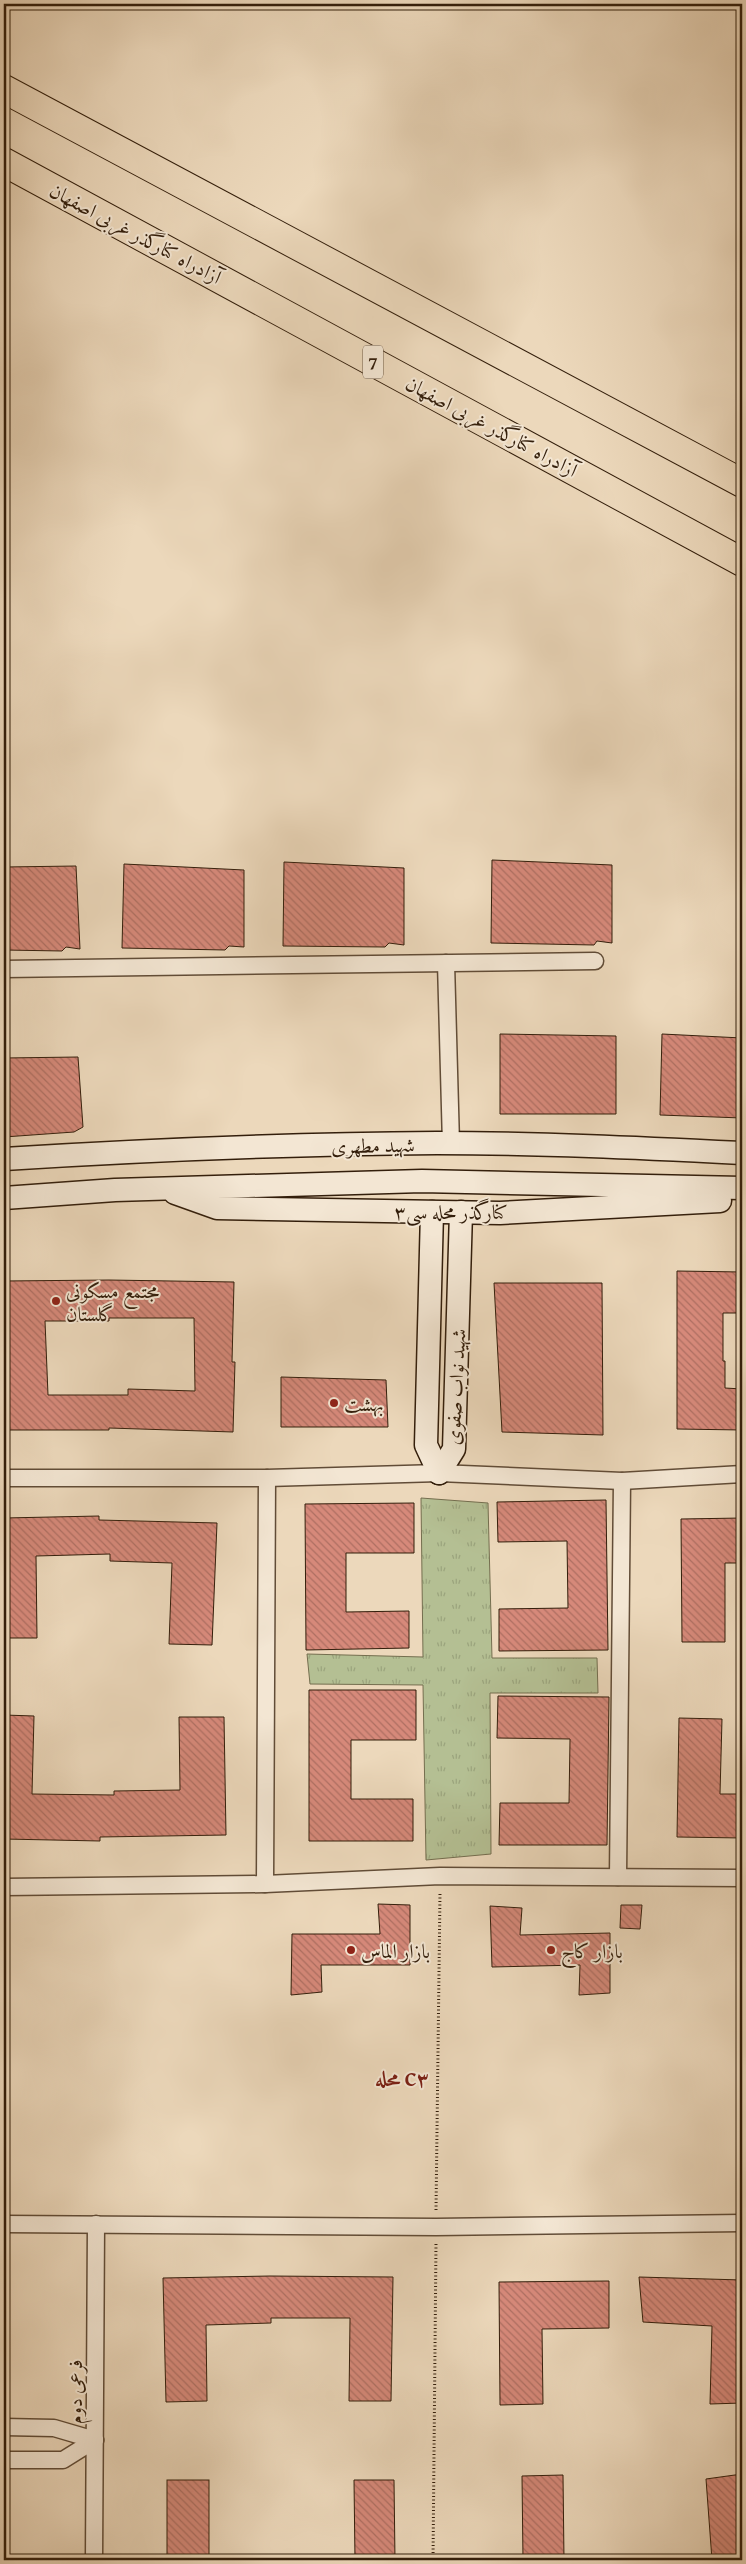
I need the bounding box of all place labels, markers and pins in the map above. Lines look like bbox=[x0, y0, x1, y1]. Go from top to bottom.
place label: مجتمع مسکونی گلستان bbox=[66, 1276, 159, 1328]
marker: مجتمع مسکونی گلستان bbox=[50, 1295, 62, 1307]
place label: بهشت bbox=[344, 1389, 384, 1418]
marker: بهشت bbox=[328, 1397, 340, 1409]
place label: بازار الماس bbox=[361, 1936, 430, 1965]
place label: بازار کاج bbox=[561, 1936, 623, 1969]
marker: بازار الماس bbox=[345, 1944, 357, 1956]
marker: بازار کاج bbox=[545, 1944, 557, 1956]

